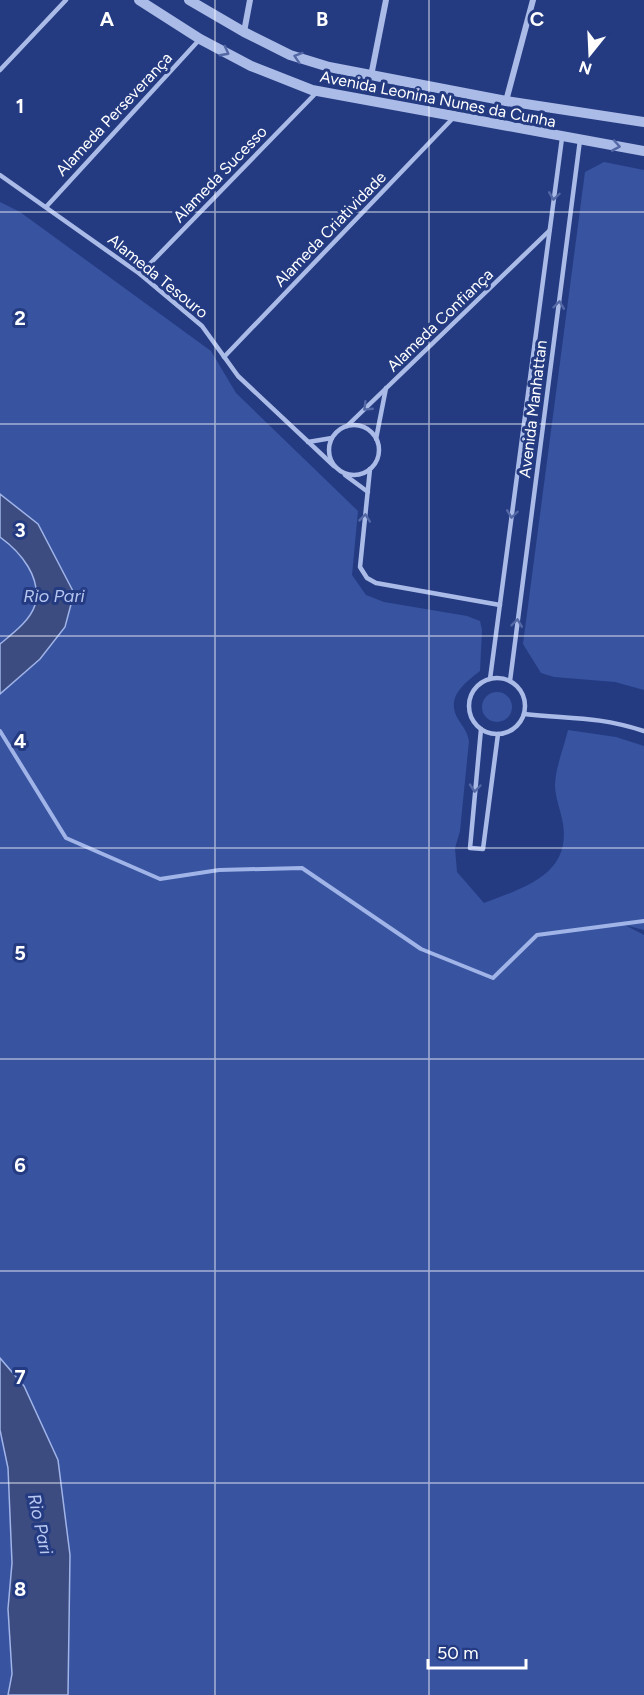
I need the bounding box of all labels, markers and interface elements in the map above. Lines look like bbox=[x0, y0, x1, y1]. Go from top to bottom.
text: A bbox=[100, 7, 115, 31]
text: B bbox=[316, 7, 328, 31]
text: C bbox=[530, 7, 544, 31]
north arrow bbox=[560, 24, 620, 84]
one-way arrow bbox=[219, 45, 229, 56]
street label: Alameda Perseverança bbox=[52, 48, 176, 180]
one-way arrow bbox=[293, 52, 304, 64]
text: N bbox=[577, 57, 594, 79]
street label: Avenida Leonina Nunes da Cunha bbox=[318, 67, 558, 131]
text: 1 bbox=[16, 94, 24, 118]
street label: Alameda Sucesso bbox=[169, 122, 271, 226]
one-way arrow bbox=[611, 139, 621, 152]
street label: Alameda Criatividade bbox=[270, 167, 390, 290]
one-way arrow bbox=[548, 191, 561, 201]
street label: Alameda Tesouro bbox=[104, 230, 212, 322]
street label: Alameda Confiança bbox=[383, 265, 497, 375]
one-way arrow bbox=[552, 300, 564, 309]
text: 2 bbox=[14, 306, 26, 330]
street label: Avenida Manhattan bbox=[515, 339, 551, 479]
one-way arrow bbox=[363, 400, 373, 411]
one-way arrow bbox=[506, 510, 519, 519]
one-way arrow bbox=[358, 513, 371, 522]
text: 3 bbox=[14, 518, 26, 542]
water label: Rio Pari bbox=[23, 585, 86, 607]
one-way arrow bbox=[511, 618, 523, 628]
text: 4 bbox=[14, 729, 27, 753]
one-way arrow bbox=[469, 783, 482, 792]
text: 5 bbox=[14, 941, 26, 965]
text: 6 bbox=[14, 1153, 26, 1177]
text: 7 bbox=[14, 1365, 26, 1389]
water label: Rio Pari bbox=[23, 1492, 57, 1557]
text: 8 bbox=[14, 1577, 26, 1601]
scale bar bbox=[428, 1632, 526, 1670]
text: 50 m bbox=[437, 1642, 479, 1664]

